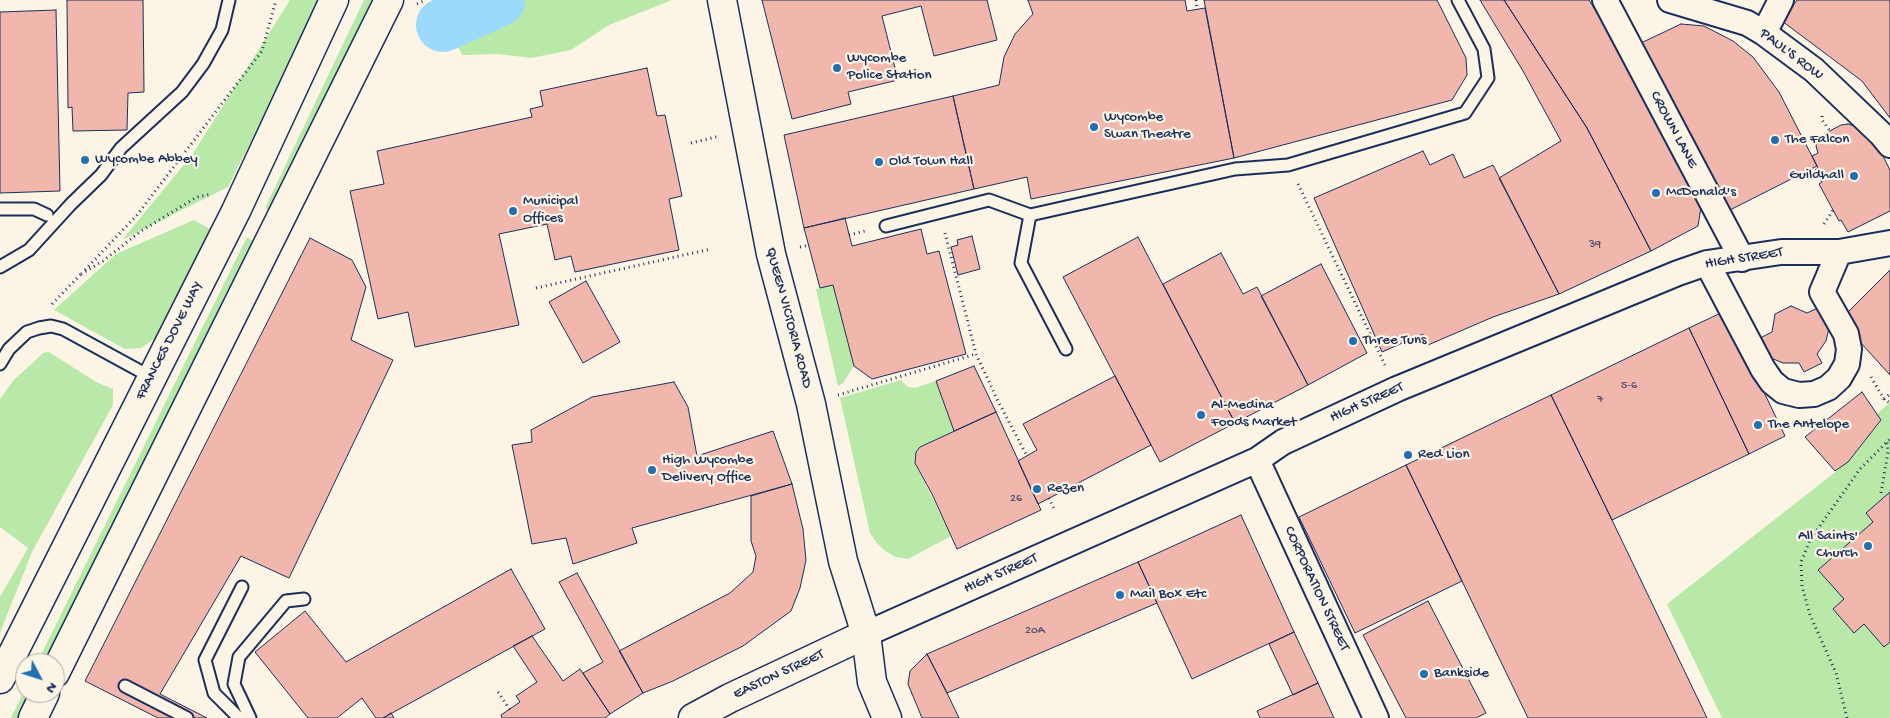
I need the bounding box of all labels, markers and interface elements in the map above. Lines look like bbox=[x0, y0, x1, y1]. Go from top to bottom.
street label: PAUL'S ROW bbox=[1756, 25, 1826, 85]
place label: Wycombe Police Station bbox=[847, 50, 932, 85]
marker: Wycombe Police Station bbox=[831, 62, 843, 74]
street label: CROWN LANE bbox=[1645, 88, 1701, 172]
place label: Wycombe Swan Theatre bbox=[1104, 109, 1191, 144]
marker: Wycombe Swan Theatre bbox=[1088, 121, 1100, 133]
place label: The Falcon bbox=[1785, 131, 1849, 149]
marker: The Falcon bbox=[1769, 134, 1781, 146]
place label: Wycombe Abbey bbox=[95, 151, 198, 169]
place label: Old Town Hall bbox=[889, 153, 973, 171]
marker: Wycombe Abbey bbox=[79, 154, 91, 166]
marker: Old Town Hall bbox=[873, 156, 885, 168]
place label: Guildhall bbox=[1789, 167, 1844, 185]
marker: Guildhall bbox=[1848, 170, 1860, 182]
place label: McDonald's bbox=[1666, 184, 1736, 202]
marker: McDonald's bbox=[1650, 187, 1662, 199]
place label: Municipal Offices bbox=[523, 193, 578, 228]
marker: Municipal Offices bbox=[507, 205, 519, 217]
house number: 39 bbox=[1589, 238, 1601, 252]
street label: HIGH STREET bbox=[1704, 244, 1784, 274]
street label: QUEEN VICTORIA ROAD bbox=[761, 246, 815, 390]
street label: FRANCES DOVE WAY bbox=[132, 279, 208, 403]
place label: Three Tuns bbox=[1363, 332, 1427, 350]
marker: Three Tuns bbox=[1347, 335, 1359, 347]
street label: HIGH STREET bbox=[1327, 379, 1407, 427]
house number: 5-6 bbox=[1621, 379, 1637, 393]
house number: 7 bbox=[1597, 393, 1603, 407]
place label: Al-Medina Foods Market bbox=[1211, 397, 1297, 432]
marker: Al-Medina Foods Market bbox=[1195, 409, 1207, 421]
place label: The Antelope bbox=[1768, 416, 1849, 434]
marker: The Antelope bbox=[1752, 419, 1764, 431]
place label: Red Lion bbox=[1418, 446, 1470, 464]
marker: Red Lion bbox=[1402, 449, 1414, 461]
place label: High Wycombe Delivery Office bbox=[662, 452, 753, 487]
marker: High Wycombe Delivery Office bbox=[646, 464, 658, 476]
place label: Rezen bbox=[1047, 480, 1084, 498]
marker: Rezen bbox=[1031, 483, 1043, 495]
house number: 26 bbox=[1010, 492, 1022, 506]
street label: CORPORATION STREET bbox=[1279, 524, 1353, 654]
place label: All Saints' Church bbox=[1798, 528, 1858, 563]
marker: All Saints' Church bbox=[1862, 540, 1874, 552]
street label: HIGH STREET bbox=[961, 550, 1041, 598]
place label: Mail Box Etc bbox=[1130, 586, 1206, 604]
marker: Mail Box Etc bbox=[1114, 589, 1126, 601]
house number: 20A bbox=[1025, 624, 1045, 638]
street label: EASTON STREET bbox=[731, 646, 827, 704]
north arrow bbox=[15, 653, 65, 703]
place label: Bankside bbox=[1434, 665, 1489, 683]
marker: Bankside bbox=[1418, 668, 1430, 680]
text: N bbox=[42, 678, 61, 696]

